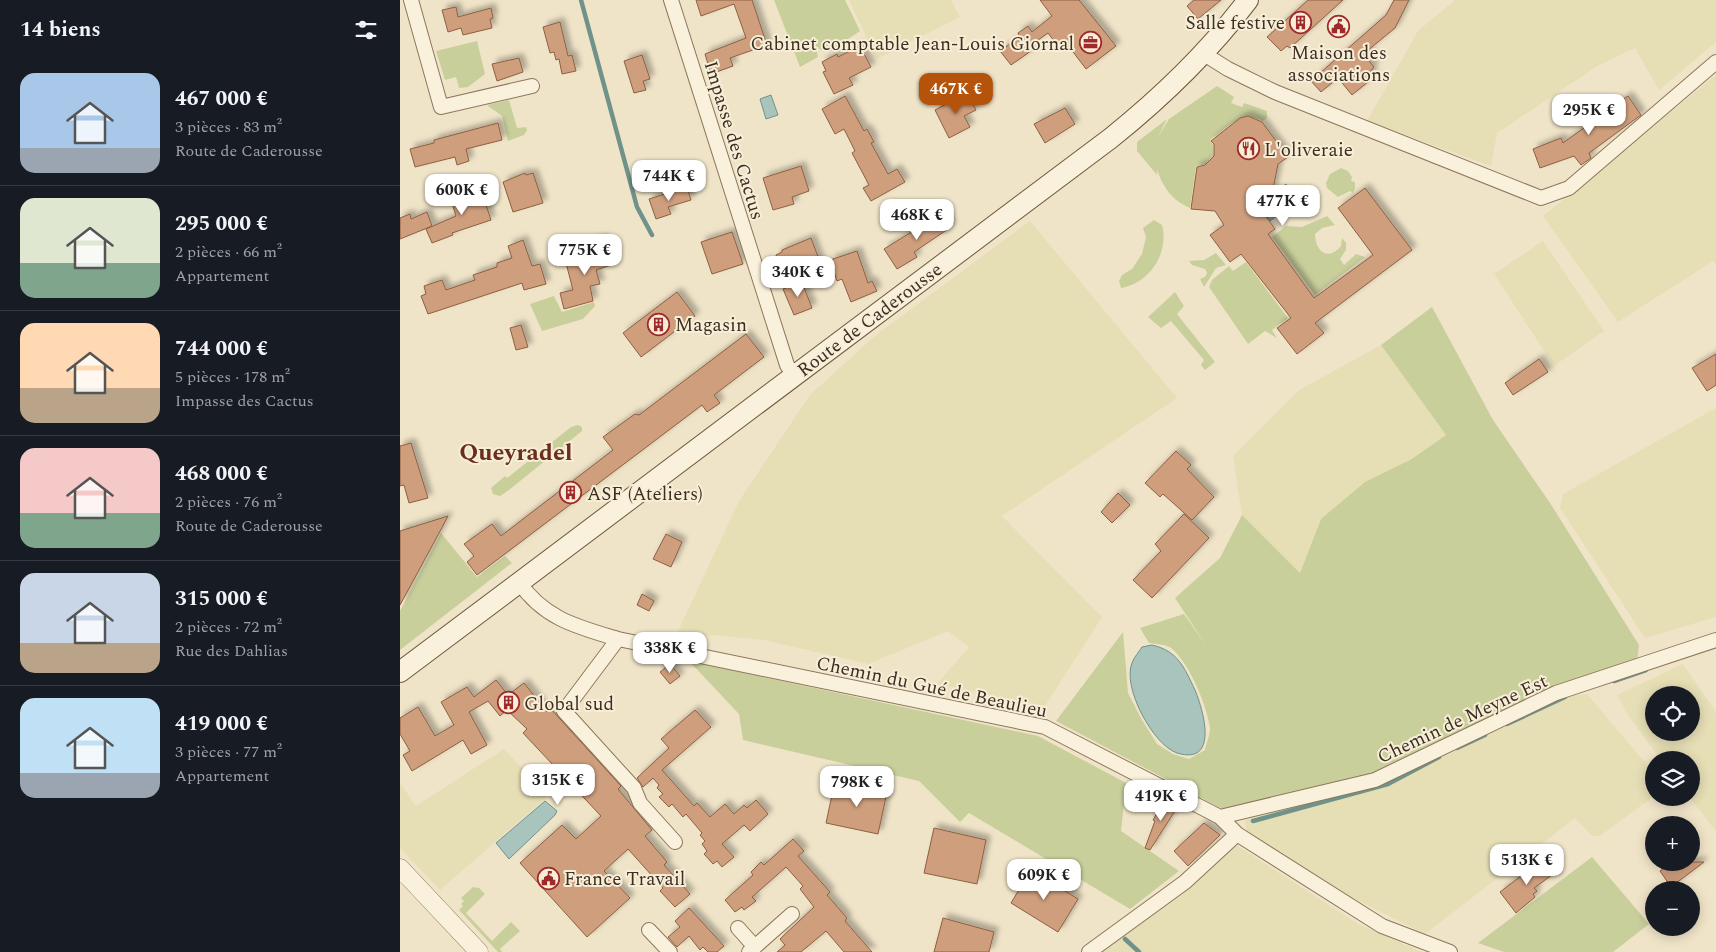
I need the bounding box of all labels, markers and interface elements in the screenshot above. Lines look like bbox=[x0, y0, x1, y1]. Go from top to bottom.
place label: Salle festive bbox=[1186, 9, 1285, 38]
building icon: Salle festive bbox=[1289, 10, 1313, 34]
text: 14 biens bbox=[20, 14, 101, 46]
public building icon: Maison des associations bbox=[1327, 14, 1351, 38]
icon: filters bbox=[352, 16, 380, 44]
place label: Cabinet comptable Jean-Louis Giornal bbox=[750, 30, 1074, 59]
office icon: Cabinet comptable Jean-Louis Giornal bbox=[1078, 31, 1102, 55]
place label: Maison des associations bbox=[1288, 39, 1390, 90]
street label: Impasse des Cactus bbox=[696, 57, 772, 223]
pin: 467K € bbox=[915, 72, 997, 115]
text: 467K € bbox=[930, 77, 982, 101]
text: 467 000 € bbox=[175, 83, 268, 115]
icon: home bbox=[60, 93, 120, 153]
pin: 295K € bbox=[1548, 94, 1630, 136]
text: 295K € bbox=[1563, 98, 1615, 122]
text: 3 pièces · 83 m² bbox=[175, 115, 282, 139]
place label: L'oliveraie bbox=[1264, 136, 1353, 165]
restaurant icon: L'oliveraie bbox=[1236, 137, 1260, 161]
text: Route de Caderousse bbox=[175, 139, 323, 163]
pin: 744K € bbox=[628, 160, 710, 202]
text: 744K € bbox=[643, 164, 695, 188]
pin: 600K € bbox=[421, 174, 503, 216]
text: 600K € bbox=[436, 178, 488, 202]
pin: 477K € bbox=[1242, 184, 1324, 227]
text: 477K € bbox=[1257, 189, 1309, 213]
pin: 468K € bbox=[876, 198, 958, 241]
text: 468K € bbox=[891, 203, 943, 227]
text: 295 000 € bbox=[175, 208, 268, 240]
icon: home bbox=[60, 218, 120, 278]
pin: 775K € bbox=[544, 234, 626, 276]
text: 775K € bbox=[559, 238, 611, 262]
text: 2 pièces · 66 m² bbox=[175, 240, 282, 264]
pin: 340K € bbox=[757, 256, 839, 298]
street label: Route de Caderousse bbox=[791, 256, 949, 385]
text: 340K € bbox=[772, 260, 824, 284]
text: Appartement bbox=[175, 264, 269, 288]
place label: Magasin bbox=[675, 311, 747, 340]
building icon: Magasin bbox=[647, 312, 671, 336]
text: 744 000 € bbox=[175, 333, 268, 365]
icon: home bbox=[60, 343, 120, 403]
text: 5 pièces · 178 m² bbox=[175, 365, 290, 389]
text: Impasse des Cactus bbox=[175, 389, 314, 413]
district label: Queyradel bbox=[459, 435, 573, 471]
text: 468 000 € bbox=[175, 458, 268, 490]
icon: home bbox=[60, 468, 120, 528]
place label: ASF (Ateliers) bbox=[587, 480, 703, 509]
building icon: ASF (Ateliers) bbox=[559, 481, 583, 505]
text: 2 pièces · 76 m² bbox=[175, 490, 282, 514]
text: Route de Caderousse bbox=[175, 514, 323, 538]
text: 315 000 € bbox=[175, 583, 268, 615]
icon: home bbox=[60, 593, 120, 653]
text: 2 pièces · 72 m² bbox=[175, 615, 282, 639]
pin: 338K € bbox=[629, 632, 711, 674]
text: 338K € bbox=[644, 636, 696, 660]
text: Rue des Dahlias bbox=[175, 639, 288, 663]
street label: Chemin du Gué de Beaulieu bbox=[814, 649, 1050, 726]
street label: Chemin de Meyne Est bbox=[1373, 667, 1553, 772]
map controls bbox=[1645, 686, 1700, 936]
button: locate bbox=[1645, 686, 1700, 741]
place label: Global sud bbox=[524, 690, 614, 719]
building icon: Global sud bbox=[496, 691, 520, 715]
text: 419 000 € bbox=[175, 708, 268, 740]
icon: home bbox=[60, 718, 120, 778]
text: 3 pièces · 77 m² bbox=[175, 740, 282, 764]
button: layers bbox=[1645, 751, 1700, 806]
text: Appartement bbox=[175, 764, 269, 788]
pin: 315K € bbox=[517, 764, 599, 806]
pin: 798K € bbox=[816, 766, 898, 808]
text: 315K € bbox=[532, 768, 584, 792]
text: 798K € bbox=[831, 770, 883, 794]
pin: 419K € bbox=[1120, 780, 1202, 822]
text: 419K € bbox=[1135, 784, 1187, 808]
button: + bbox=[1645, 816, 1700, 871]
pin: 513K € bbox=[1486, 844, 1568, 886]
text: 513K € bbox=[1501, 848, 1553, 872]
pin: 609K € bbox=[1003, 858, 1085, 901]
text: 609K € bbox=[1018, 863, 1070, 887]
place label: France Travail bbox=[564, 865, 685, 894]
public building icon: France Travail bbox=[536, 866, 560, 890]
button: − bbox=[1645, 881, 1700, 936]

